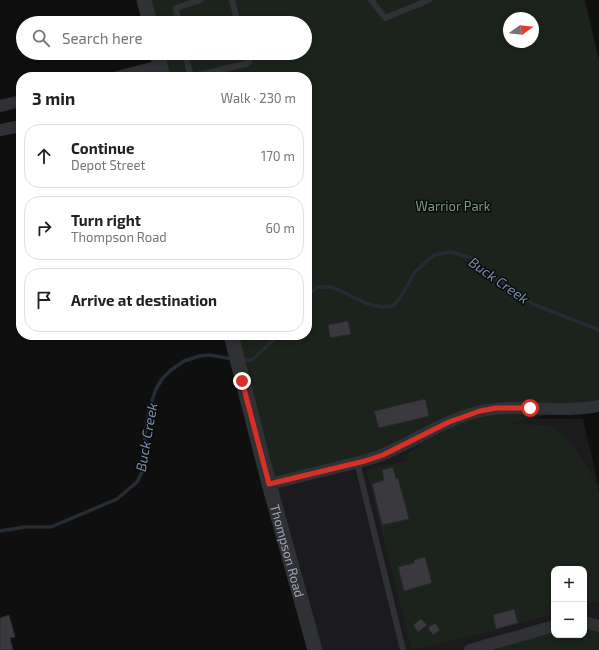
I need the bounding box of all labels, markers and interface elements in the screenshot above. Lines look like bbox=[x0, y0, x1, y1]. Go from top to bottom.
north arrow bbox=[503, 12, 539, 48]
search box bbox=[16, 16, 312, 60]
icon: search bbox=[30, 27, 52, 49]
text: Search here bbox=[62, 29, 143, 47]
text: 3 min bbox=[32, 88, 75, 108]
text: Walk · 230 m bbox=[221, 90, 296, 106]
text: Continue bbox=[71, 139, 134, 157]
icon: ahead bbox=[33, 145, 55, 167]
text: 170 m bbox=[261, 148, 295, 164]
text: Depot Street bbox=[71, 157, 146, 173]
park label: Warrior Park bbox=[416, 198, 491, 214]
text: Turn right bbox=[71, 211, 141, 229]
icon: right bbox=[33, 217, 55, 239]
text: 60 m bbox=[265, 220, 295, 236]
text: Thompson Road bbox=[71, 229, 167, 245]
water label: Buck Creek bbox=[466, 253, 532, 307]
icon: arrive bbox=[33, 289, 55, 311]
text: Arrive at destination bbox=[71, 291, 217, 309]
route end bbox=[233, 372, 251, 390]
route start bbox=[521, 399, 539, 417]
water label: Buck Creek bbox=[132, 401, 160, 473]
street label: Thompson Road bbox=[267, 502, 308, 599]
map controls bbox=[551, 566, 587, 638]
button: + bbox=[551, 566, 587, 602]
button: − bbox=[551, 602, 587, 638]

